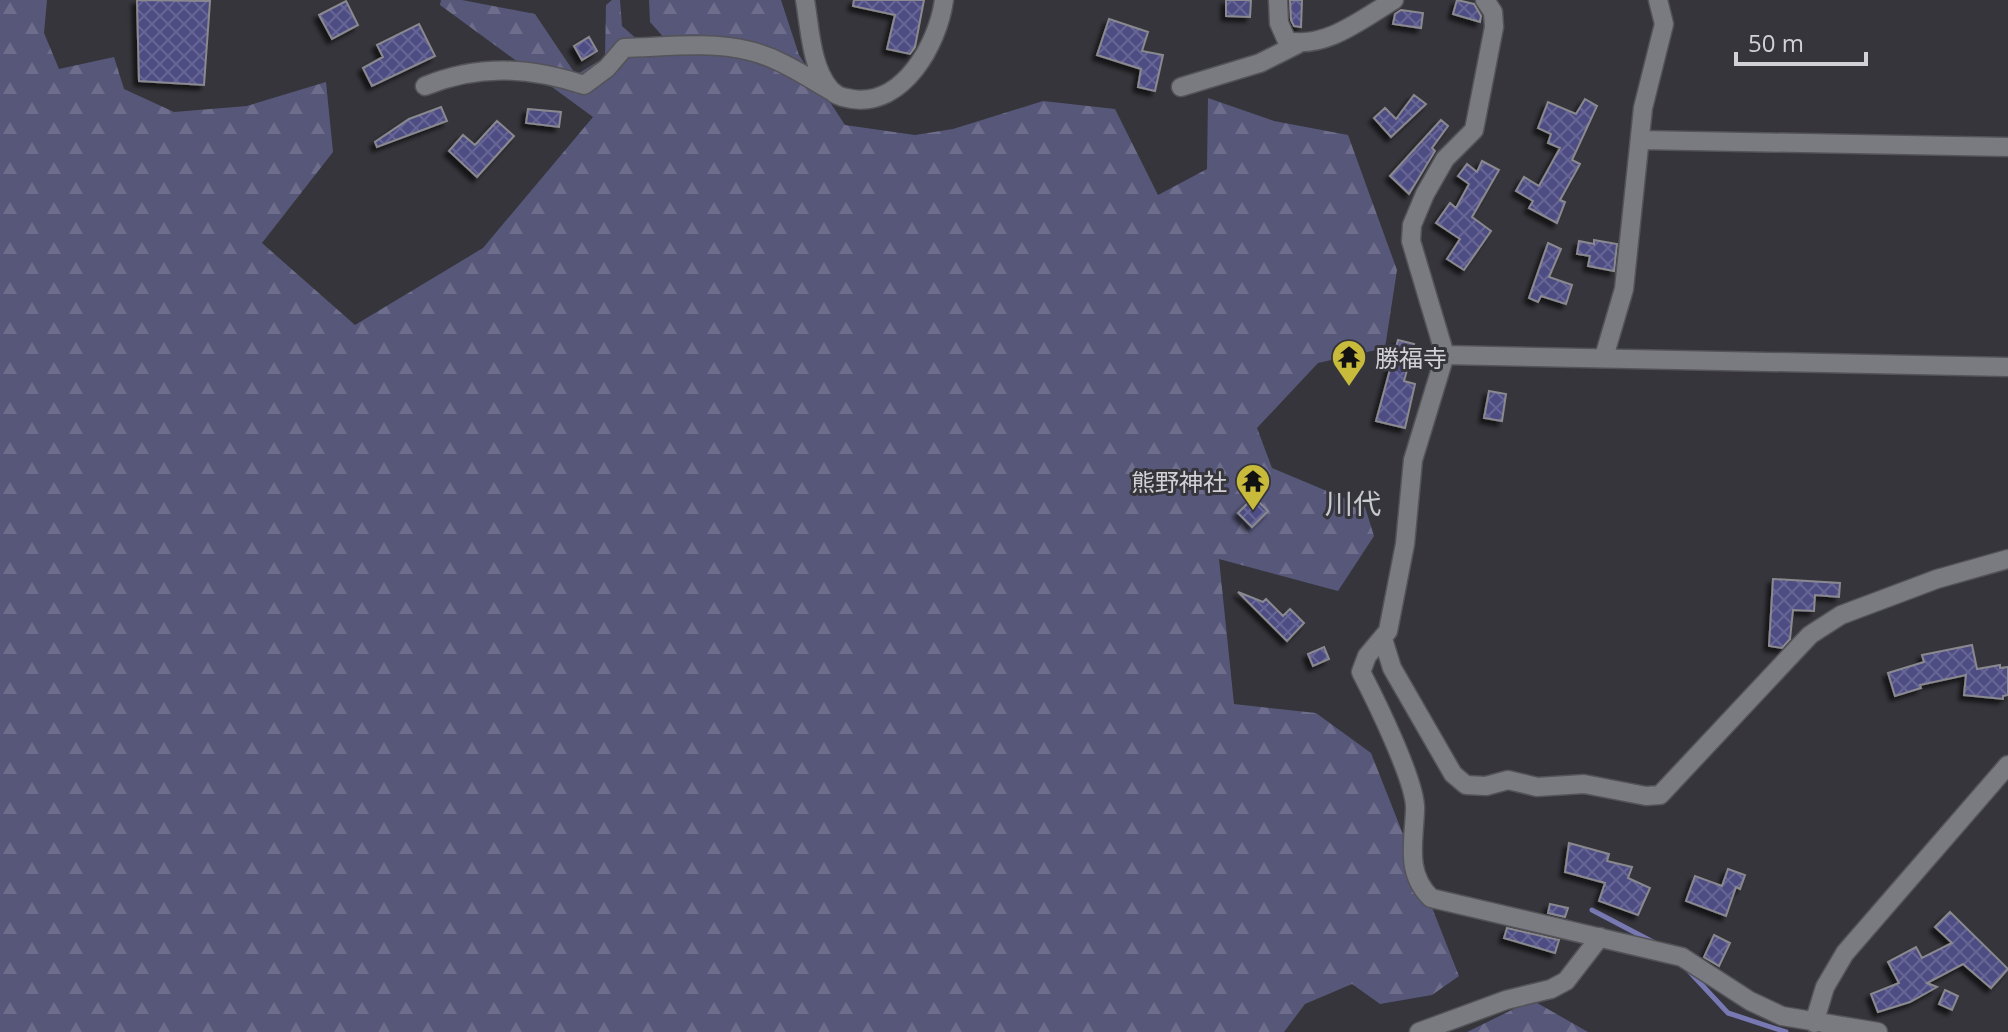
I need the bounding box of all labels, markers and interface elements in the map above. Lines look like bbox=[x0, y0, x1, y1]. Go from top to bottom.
scale bar bbox=[1736, 16, 1866, 66]
text: 50 m bbox=[1748, 26, 1804, 59]
temple icon: 勝福寺 bbox=[1330, 338, 1368, 388]
place label: 勝福寺 bbox=[1375, 341, 1447, 374]
temple icon: 熊野神社 bbox=[1234, 462, 1272, 512]
place label: 熊野神社 bbox=[1131, 465, 1227, 498]
district label: 川代 bbox=[1325, 484, 1381, 522]

